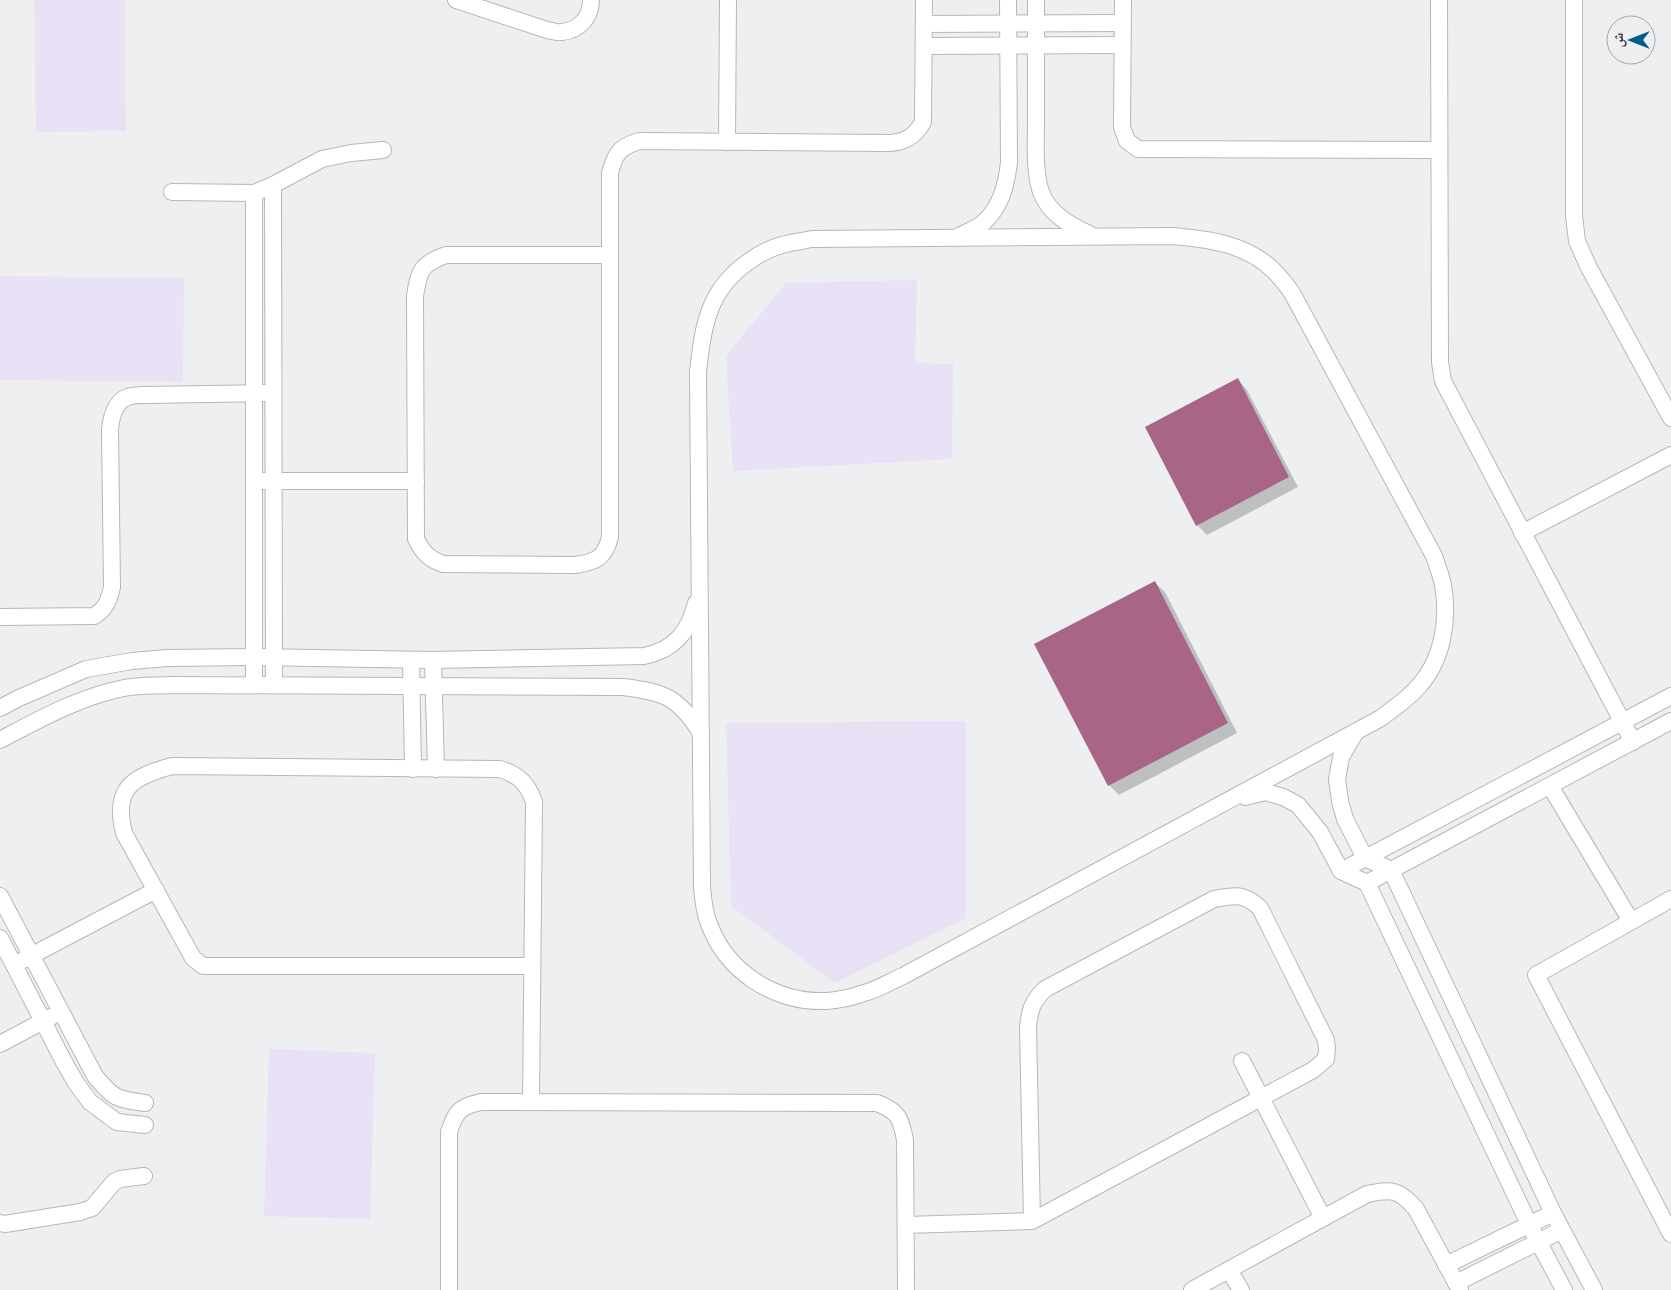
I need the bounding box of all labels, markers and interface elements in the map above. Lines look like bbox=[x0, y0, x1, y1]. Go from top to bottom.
north arrow bbox=[1606, 15, 1656, 65]
text: ش bbox=[1608, 32, 1627, 47]

